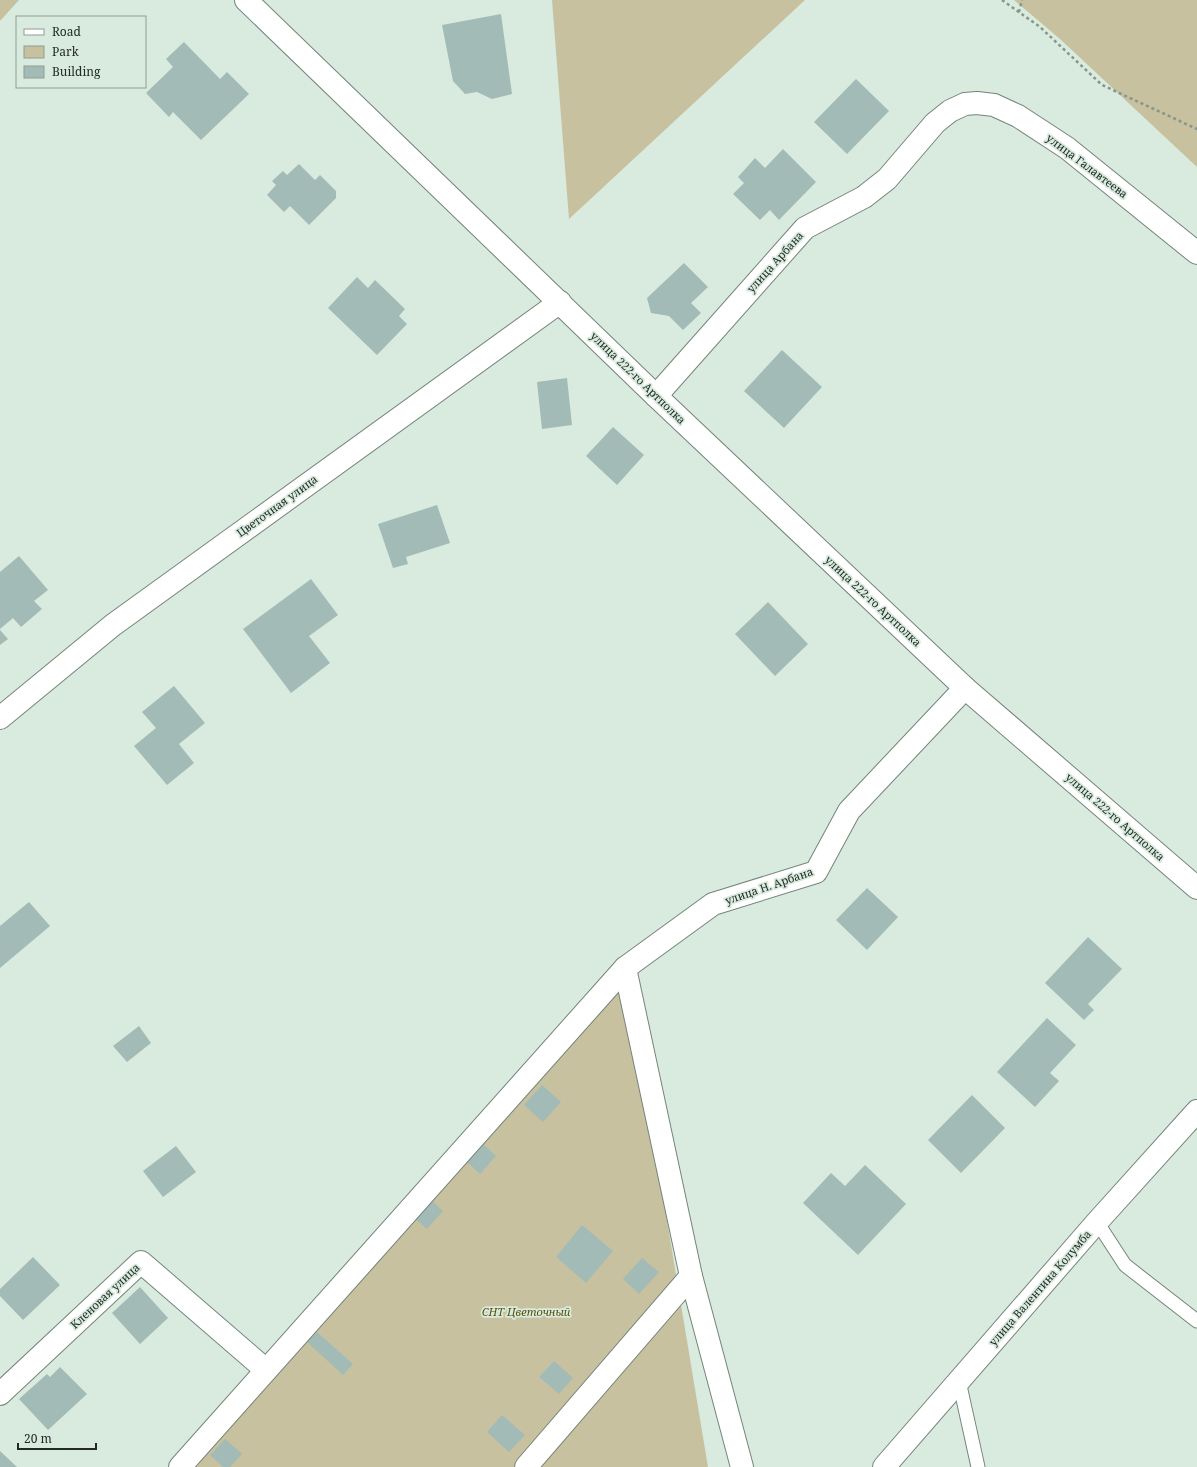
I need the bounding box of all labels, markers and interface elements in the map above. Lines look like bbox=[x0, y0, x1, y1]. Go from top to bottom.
legend bbox=[16, 16, 146, 88]
text: Road bbox=[52, 23, 82, 40]
text: Park bbox=[52, 43, 80, 60]
text: Building bbox=[52, 63, 101, 80]
street label: улица Галавтеева bbox=[1044, 130, 1131, 201]
street label: улица Арбана bbox=[743, 228, 806, 296]
street label: улица 222-го Артполка bbox=[588, 328, 689, 427]
street label: Цветочная улица bbox=[233, 471, 320, 540]
street label: улица 222-го Артполка bbox=[822, 552, 925, 649]
street label: улица 222-го Артполка bbox=[1063, 769, 1168, 864]
street label: улица Н. Арбана bbox=[723, 863, 815, 908]
street label: улица Валентина Колумба bbox=[985, 1227, 1094, 1349]
street label: Кленовая улица bbox=[67, 1260, 143, 1332]
park label: СНТ Цветочный bbox=[482, 1304, 571, 1319]
scale bar bbox=[18, 1425, 96, 1451]
text: 20 m bbox=[24, 1430, 52, 1447]

